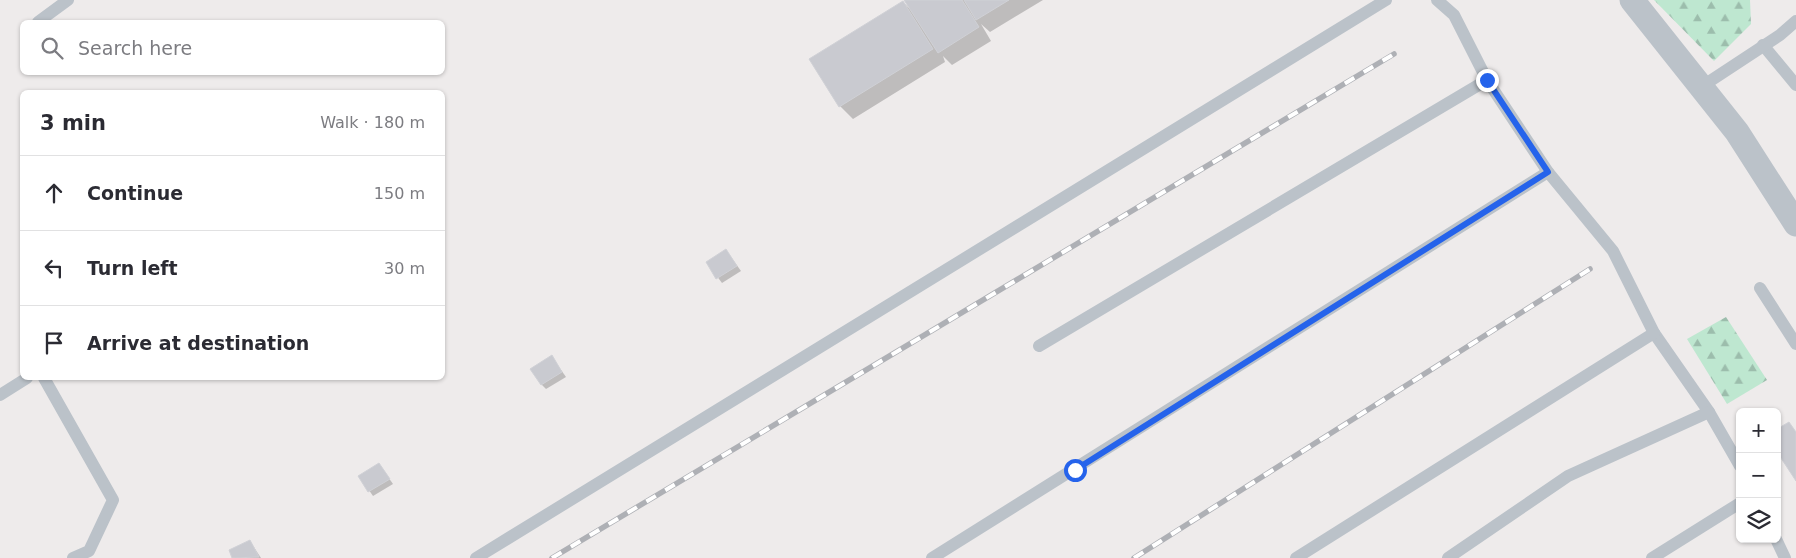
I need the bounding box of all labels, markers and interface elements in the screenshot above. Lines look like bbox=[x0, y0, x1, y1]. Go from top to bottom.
search box bbox=[20, 20, 445, 75]
icon: search bbox=[38, 34, 66, 62]
text: Search here bbox=[78, 37, 192, 59]
route end bbox=[1476, 69, 1499, 92]
text: 3 min bbox=[40, 111, 106, 135]
text: Walk · 180 m bbox=[320, 113, 425, 132]
icon: ahead bbox=[40, 179, 68, 207]
text: Continue bbox=[87, 182, 183, 204]
text: 150 m bbox=[374, 184, 425, 203]
icon: left bbox=[40, 254, 68, 282]
text: Turn left bbox=[87, 257, 178, 279]
text: 30 m bbox=[384, 259, 425, 278]
icon: arrive bbox=[40, 329, 68, 357]
text: Arrive at destination bbox=[87, 332, 309, 354]
map controls bbox=[1736, 408, 1781, 543]
button: + bbox=[1736, 408, 1781, 453]
button: − bbox=[1736, 453, 1781, 498]
route start bbox=[1064, 459, 1087, 482]
button: layers bbox=[1736, 498, 1781, 543]

